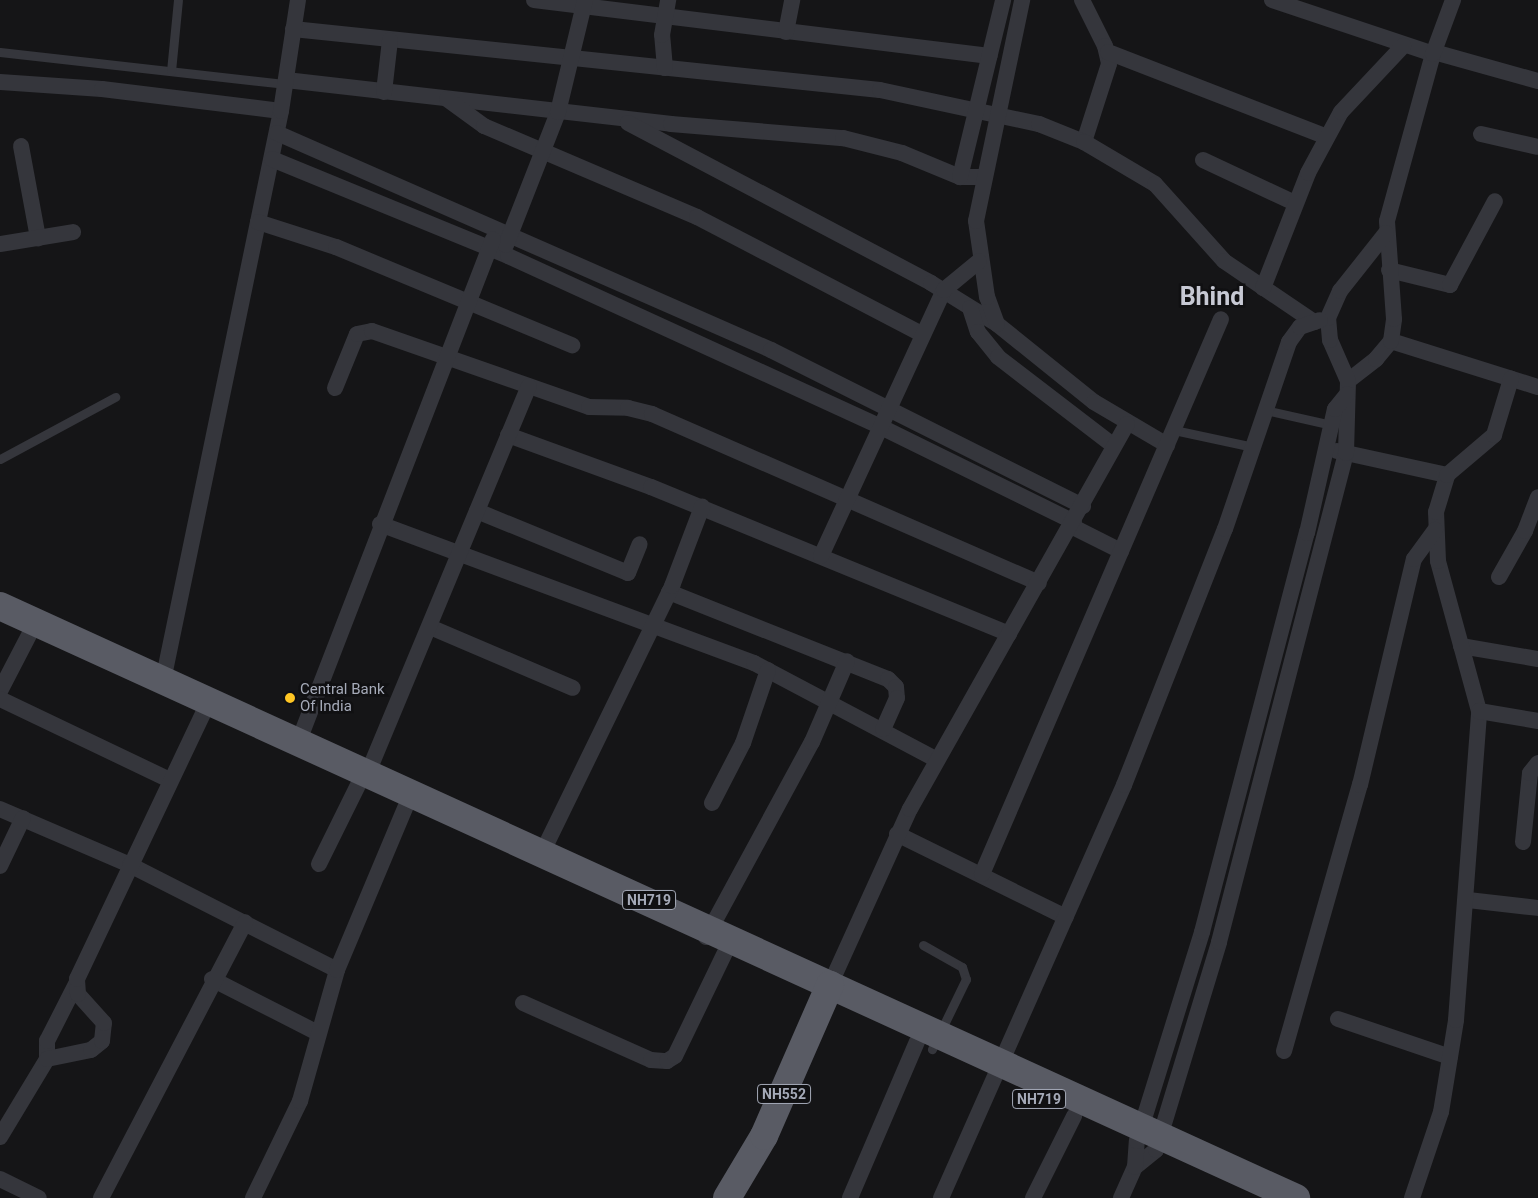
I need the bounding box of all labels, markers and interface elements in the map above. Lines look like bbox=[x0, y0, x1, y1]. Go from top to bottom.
district label: Bhind bbox=[1180, 282, 1244, 312]
place label: Central Bank Of India bbox=[300, 680, 385, 715]
marker: Central Bank Of India bbox=[284, 692, 296, 704]
road number: NH719 bbox=[622, 888, 676, 912]
road number: NH552 bbox=[756, 1082, 812, 1106]
road number: NH719 bbox=[1012, 1088, 1066, 1110]

